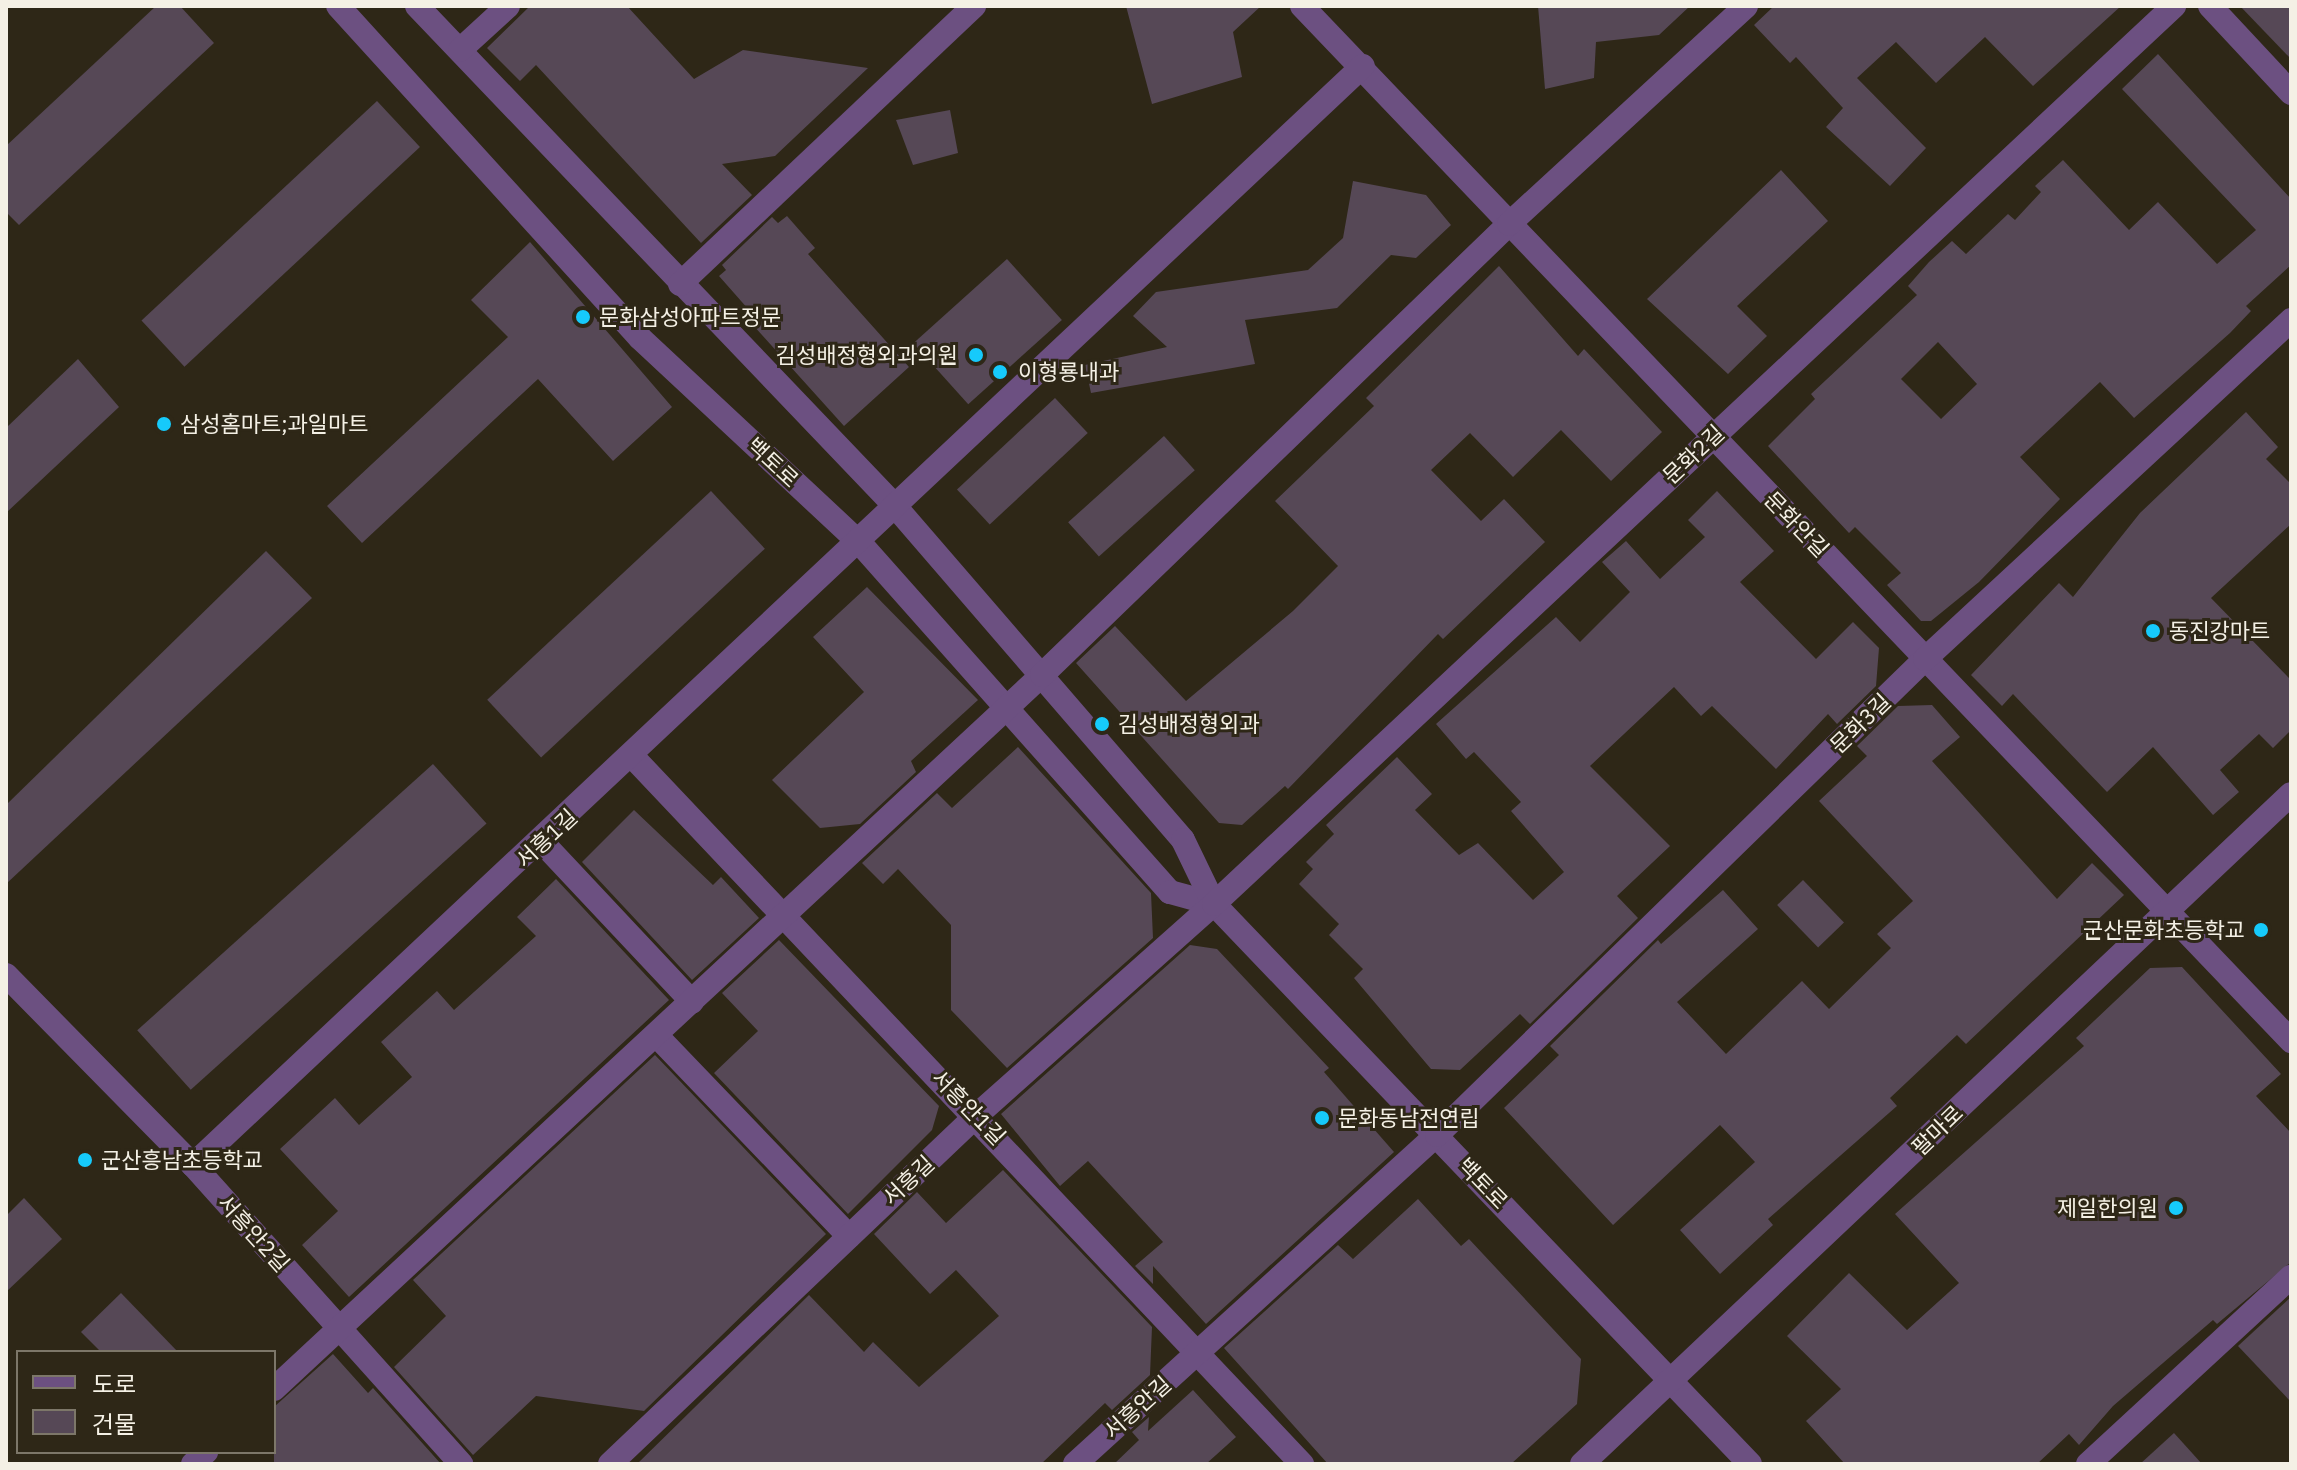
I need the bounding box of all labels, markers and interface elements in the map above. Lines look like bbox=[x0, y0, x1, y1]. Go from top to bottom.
place label: 문화삼성아파트정문 bbox=[599, 304, 781, 330]
marker: 문화삼성아파트정문 bbox=[574, 308, 592, 326]
place label: 김성배정형외과의원 bbox=[776, 342, 958, 368]
marker: 김성배정형외과의원 bbox=[965, 344, 987, 366]
place label: 이형룡내과 bbox=[1018, 359, 1119, 385]
marker: 이형룡내과 bbox=[989, 361, 1011, 383]
place label: 삼성홈마트;과일마트 bbox=[180, 411, 369, 437]
marker: 삼성홈마트;과일마트 bbox=[155, 415, 173, 433]
street label: 문화2길 bbox=[1657, 419, 1729, 489]
street label: 백토로 bbox=[742, 432, 804, 492]
street label: 문화안길 bbox=[1759, 486, 1835, 562]
place label: 동진강마트 bbox=[2169, 618, 2270, 644]
marker: 동진강마트 bbox=[2144, 622, 2162, 640]
street label: 문화3길 bbox=[1824, 688, 1896, 758]
place label: 김성배정형외과 bbox=[1118, 711, 1260, 737]
marker: 김성배정형외과 bbox=[1093, 715, 1111, 733]
street label: 서흥1길 bbox=[510, 803, 582, 873]
place label: 군산문화초등학교 bbox=[2083, 917, 2245, 943]
marker: 군산문화초등학교 bbox=[2252, 921, 2270, 939]
street label: 서흥안1길 bbox=[927, 1064, 1011, 1150]
street label: 팔마로 bbox=[1906, 1099, 1968, 1161]
place label: 문화동남전연립 bbox=[1338, 1105, 1480, 1131]
marker: 문화동남전연립 bbox=[1313, 1109, 1331, 1127]
place label: 군산흥남초등학교 bbox=[101, 1147, 263, 1173]
street label: 서흥길 bbox=[877, 1150, 939, 1210]
marker: 군산흥남초등학교 bbox=[76, 1151, 94, 1169]
street label: 백토로 bbox=[1452, 1152, 1514, 1214]
street label: 서흥안2길 bbox=[213, 1189, 295, 1277]
place label: 제일한의원 bbox=[2057, 1195, 2158, 1221]
marker: 제일한의원 bbox=[2165, 1197, 2187, 1219]
legend bbox=[16, 1350, 276, 1454]
text: 도로 bbox=[92, 1368, 136, 1400]
street label: 서흥안길 bbox=[1098, 1370, 1176, 1444]
text: 건물 bbox=[92, 1408, 136, 1440]

